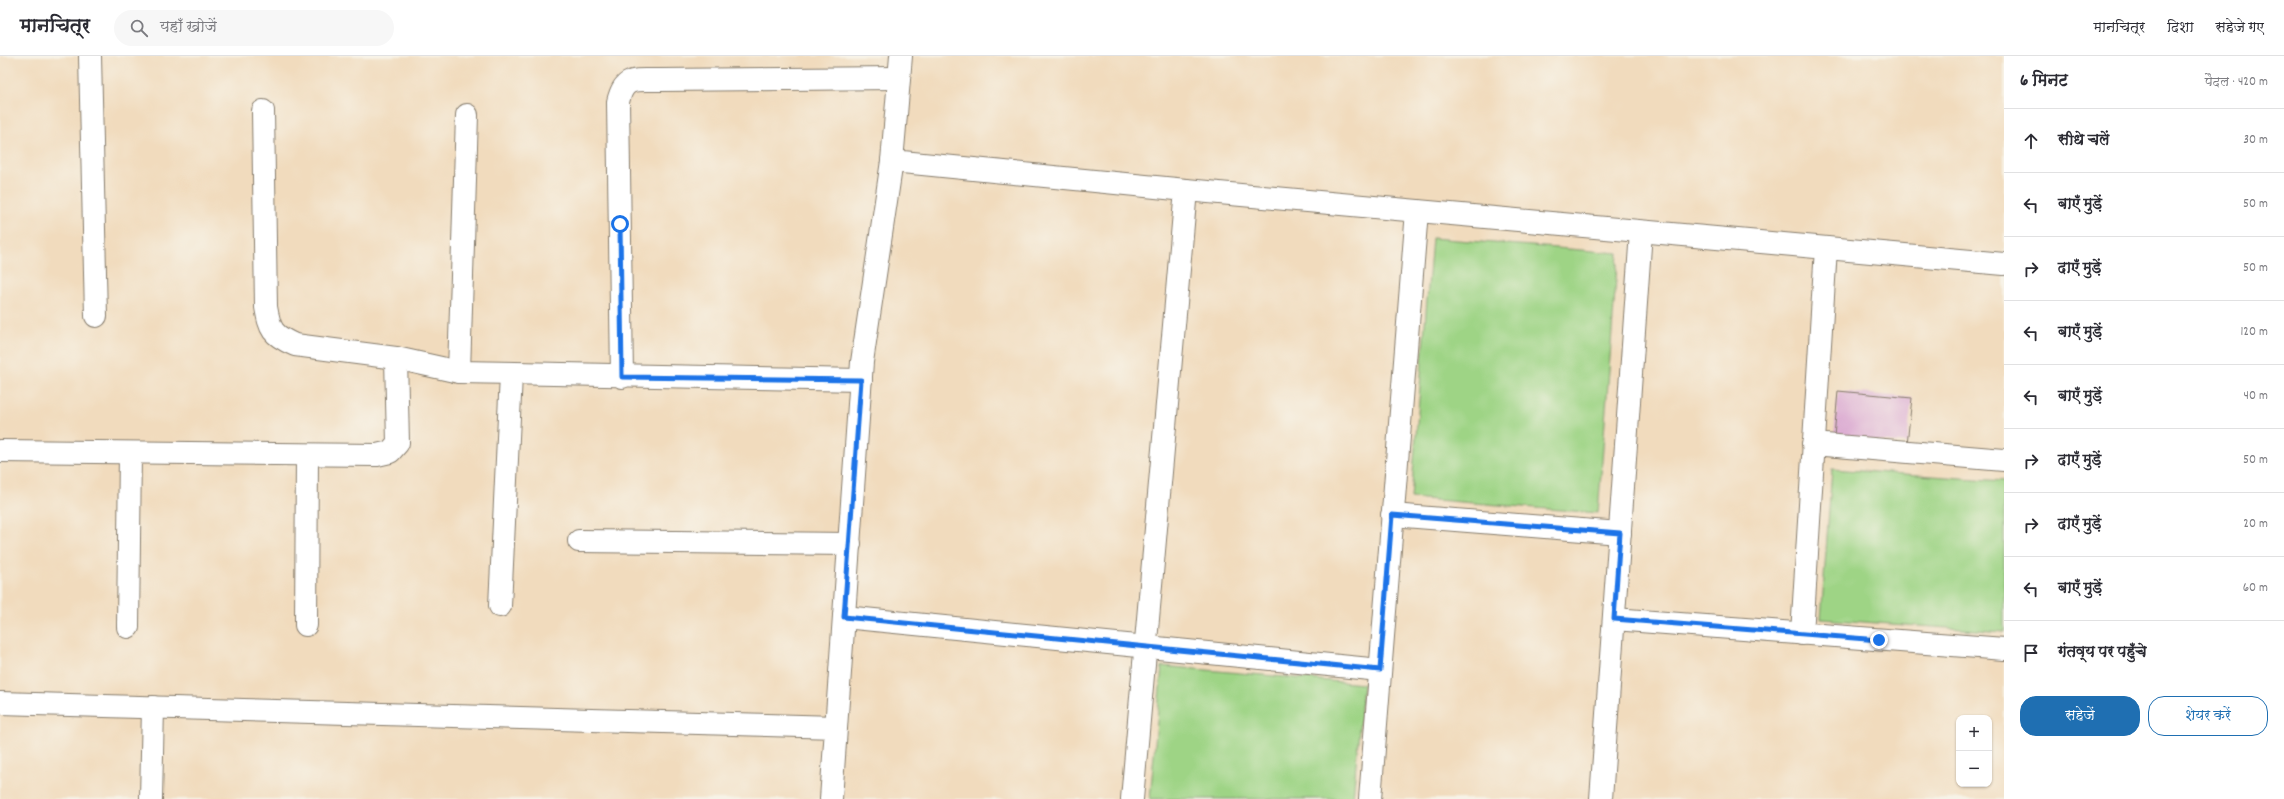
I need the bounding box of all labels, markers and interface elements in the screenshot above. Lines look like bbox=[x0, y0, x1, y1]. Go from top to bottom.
search box bbox=[114, 10, 394, 46]
text: मानचित्र bbox=[20, 14, 90, 41]
icon: search bbox=[128, 17, 150, 39]
text: यहाँ खोजें bbox=[160, 17, 217, 39]
text: मानचित्र bbox=[2093, 18, 2145, 38]
text: दिशा bbox=[2167, 18, 2194, 38]
text: सहेजे गए bbox=[2216, 18, 2264, 38]
text: 6 मिनट bbox=[2020, 70, 2068, 94]
text: पैदल · 420 m bbox=[2205, 73, 2268, 92]
icon: ahead bbox=[2020, 130, 2042, 152]
text: सीधे चलें bbox=[2058, 130, 2109, 152]
text: 30 m bbox=[2243, 131, 2268, 150]
icon: left bbox=[2020, 194, 2042, 216]
text: बाएँ मुड़ें bbox=[2058, 194, 2102, 216]
text: 50 m bbox=[2243, 195, 2268, 214]
route start bbox=[611, 215, 629, 233]
icon: right bbox=[2020, 258, 2042, 280]
text: दाएँ मुड़ें bbox=[2058, 258, 2101, 280]
text: 50 m bbox=[2243, 259, 2268, 278]
icon: left bbox=[2020, 322, 2042, 344]
text: बाएँ मुड़ें bbox=[2058, 322, 2102, 344]
text: 120 m bbox=[2240, 323, 2268, 342]
icon: left bbox=[2020, 386, 2042, 408]
text: बाएँ मुड़ें bbox=[2058, 386, 2102, 408]
text: 40 m bbox=[2244, 387, 2268, 406]
icon: right bbox=[2020, 450, 2042, 472]
text: दाएँ मुड़ें bbox=[2058, 450, 2101, 472]
text: 50 m bbox=[2243, 451, 2268, 470]
icon: right bbox=[2020, 514, 2042, 536]
text: दाएँ मुड़ें bbox=[2058, 514, 2101, 536]
text: 20 m bbox=[2243, 515, 2268, 534]
icon: left bbox=[2020, 578, 2042, 600]
text: बाएँ मुड़ें bbox=[2058, 578, 2102, 600]
text: 60 m bbox=[2243, 579, 2268, 598]
route end bbox=[1870, 631, 1888, 649]
icon: arrive bbox=[2020, 642, 2042, 664]
text: गंतव्य पर पहुँचे bbox=[2058, 642, 2147, 664]
button: सहेजें bbox=[2020, 696, 2140, 736]
button: शेयर करें bbox=[2148, 696, 2268, 736]
map controls bbox=[1956, 715, 1992, 787]
button: + bbox=[1956, 715, 1992, 751]
button: − bbox=[1956, 751, 1992, 787]

